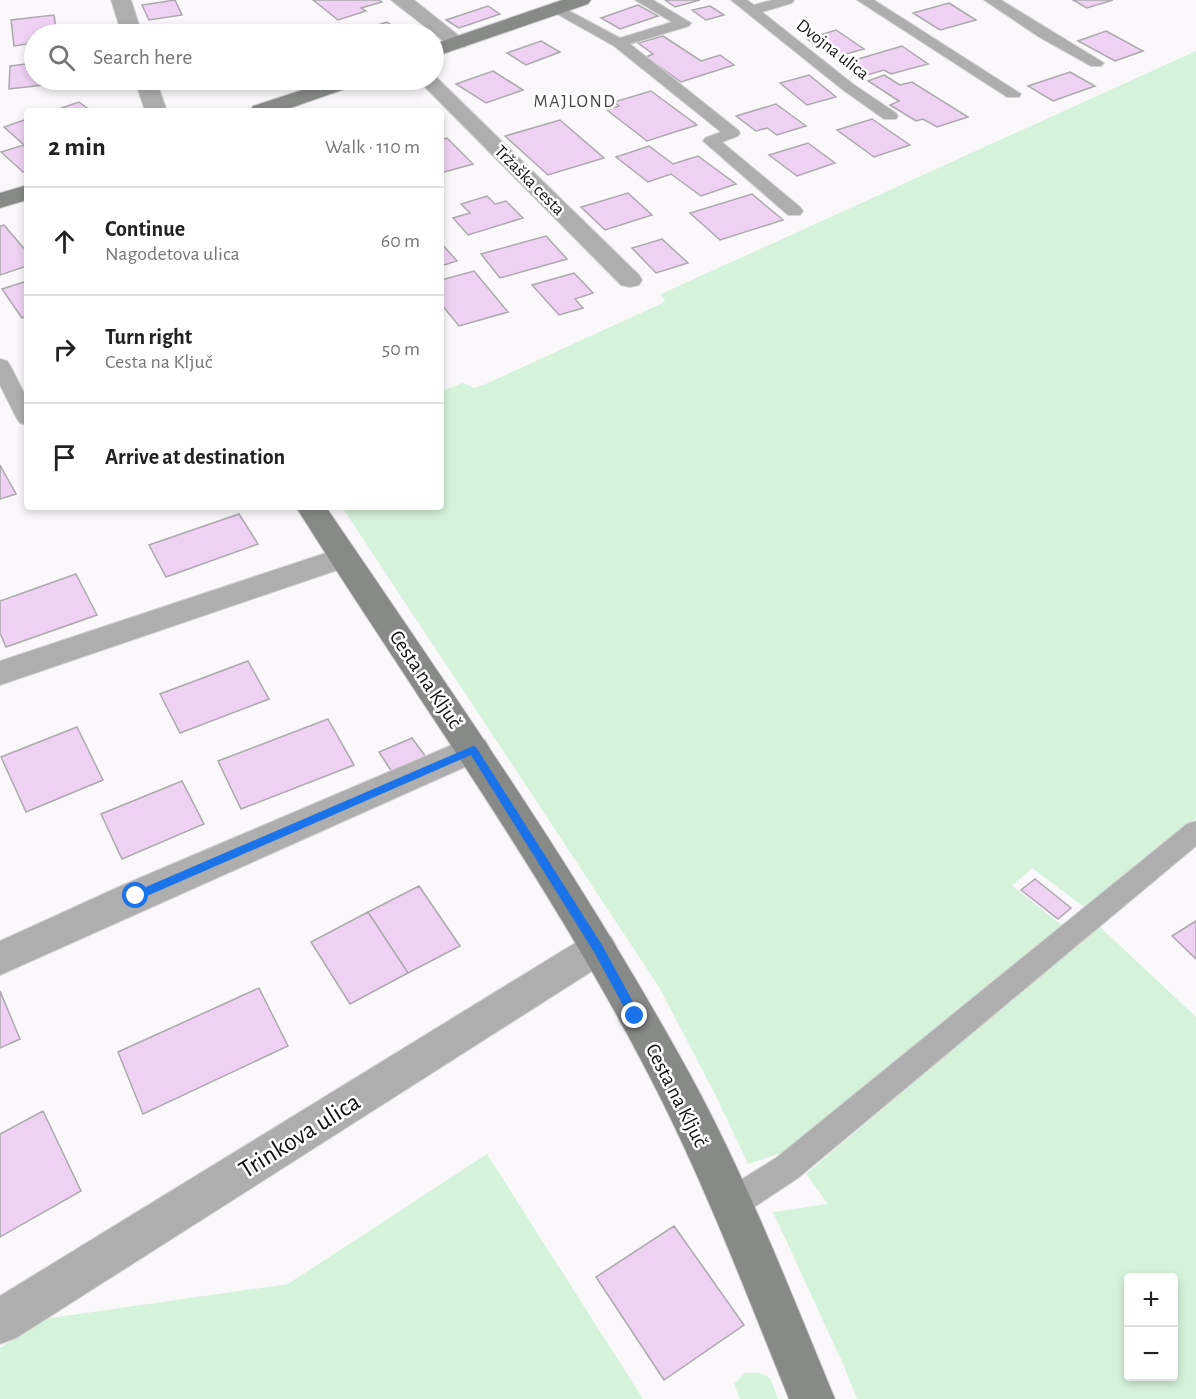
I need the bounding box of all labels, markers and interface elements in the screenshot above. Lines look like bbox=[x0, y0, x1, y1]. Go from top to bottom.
street label: Dvojna ulica bbox=[793, 16, 872, 83]
search box bbox=[24, 24, 444, 90]
icon: search bbox=[45, 41, 78, 74]
text: Search here bbox=[93, 46, 192, 68]
district label: MAJLOND bbox=[534, 93, 616, 111]
text: 2 min bbox=[48, 134, 106, 160]
text: Walk · 110 m bbox=[325, 137, 420, 157]
street label: Tržaška cesta bbox=[491, 142, 568, 219]
text: Continue bbox=[105, 218, 185, 240]
icon: ahead bbox=[48, 225, 81, 258]
text: 60 m bbox=[381, 231, 420, 251]
text: Nagodetova ulica bbox=[105, 244, 240, 264]
text: Turn right bbox=[105, 326, 192, 348]
icon: right bbox=[48, 333, 81, 366]
text: 50 m bbox=[382, 339, 420, 359]
text: Cesta na Ključ bbox=[105, 352, 212, 372]
icon: arrive bbox=[48, 441, 81, 474]
text: Arrive at destination bbox=[105, 446, 285, 468]
street label: Cesta na Ključ bbox=[385, 627, 466, 732]
route start bbox=[122, 882, 148, 908]
route end bbox=[621, 1002, 647, 1028]
street label: Cesta na Ključ bbox=[642, 1040, 712, 1150]
street label: Trinkova ulica bbox=[234, 1088, 365, 1183]
map controls bbox=[1124, 1273, 1178, 1381]
button: + bbox=[1124, 1273, 1178, 1327]
button: − bbox=[1124, 1327, 1178, 1381]

